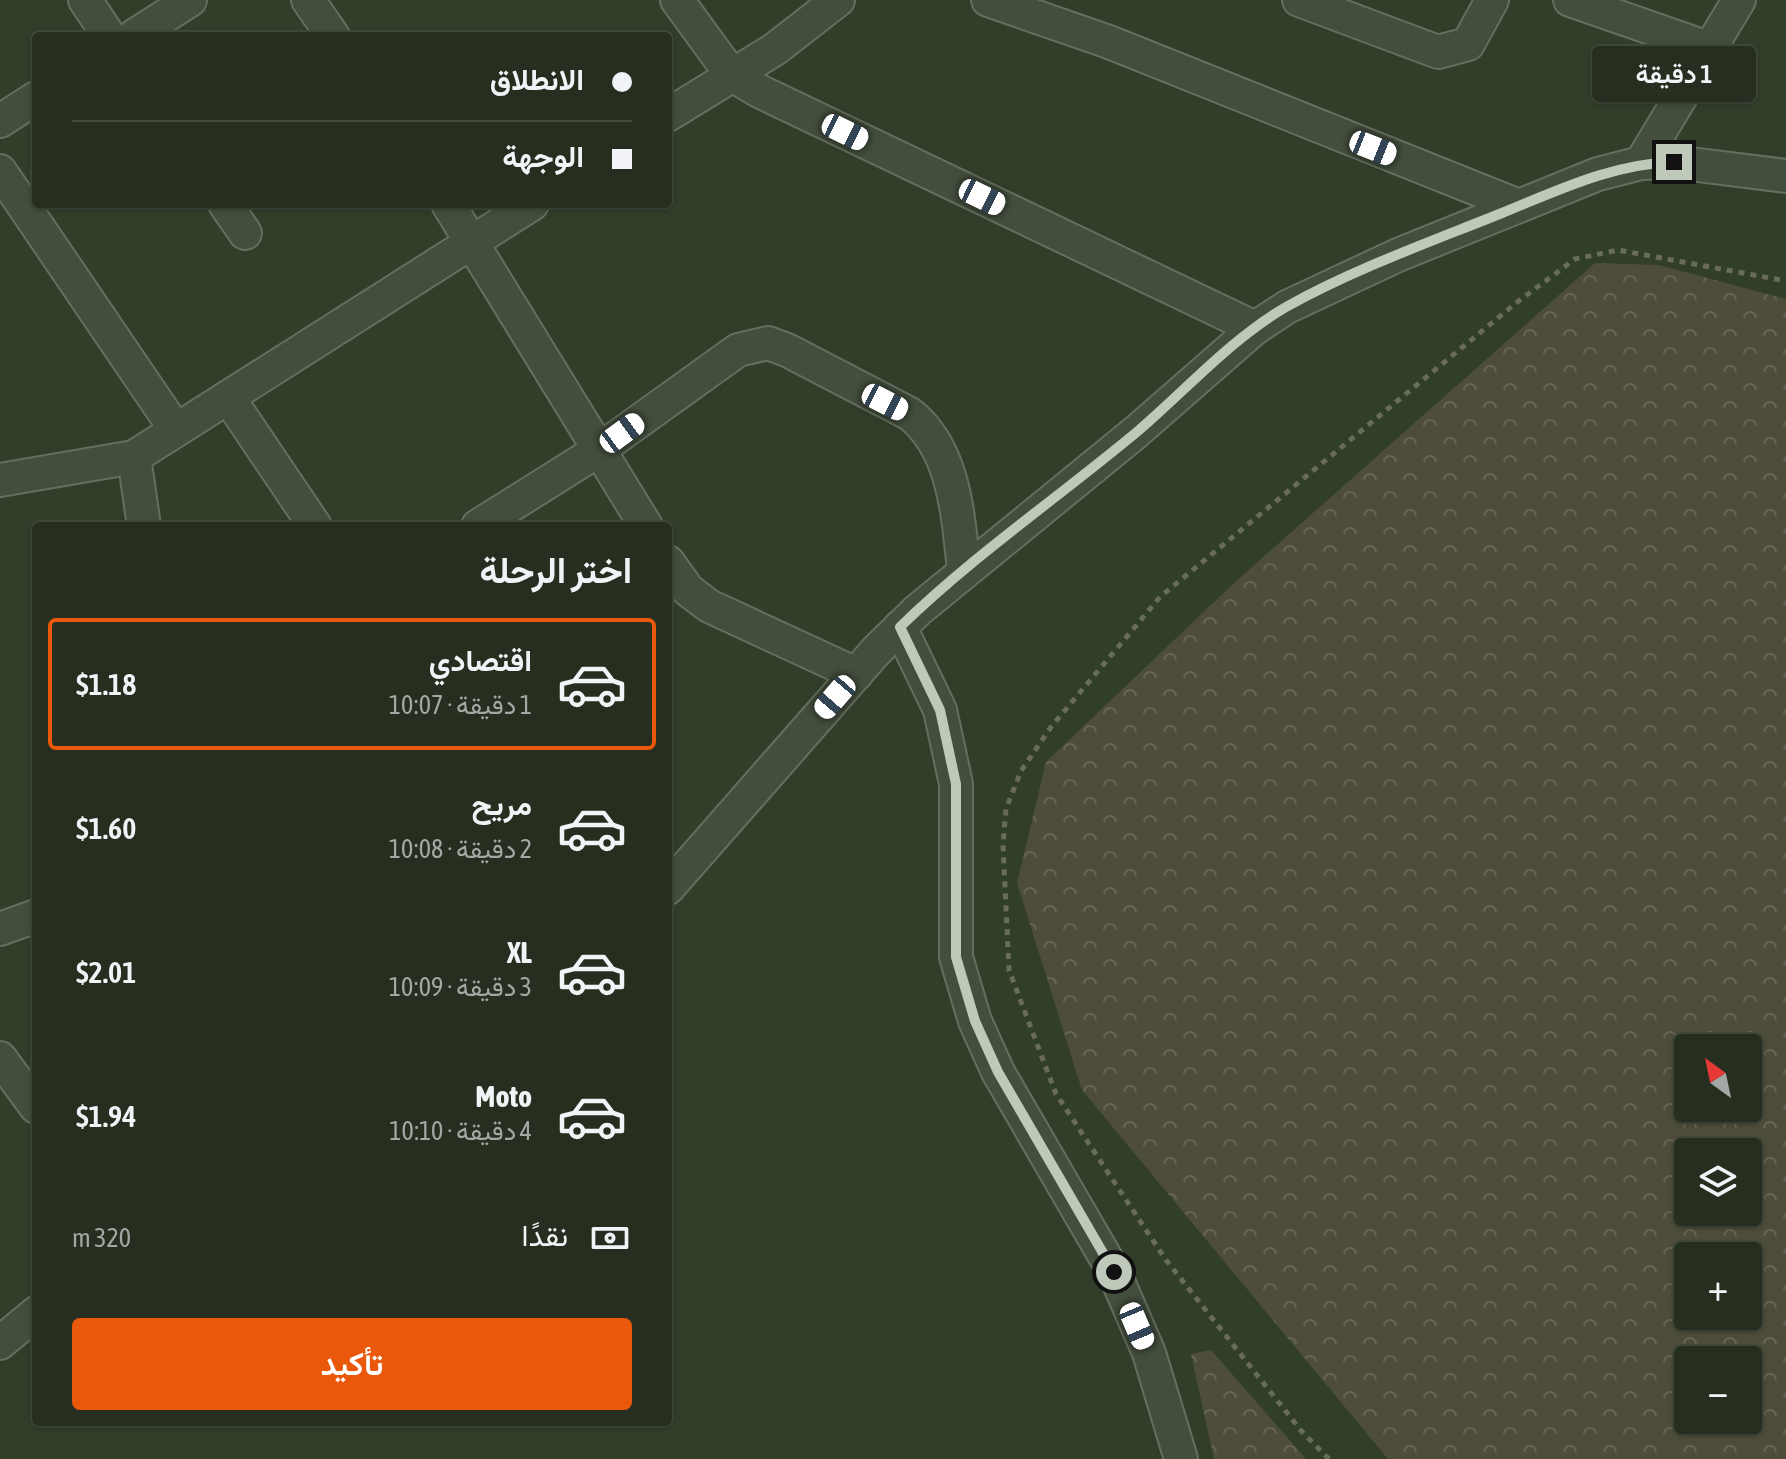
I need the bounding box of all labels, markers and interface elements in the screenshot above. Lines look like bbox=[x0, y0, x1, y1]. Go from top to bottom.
callout: 1 دقيقة bbox=[1592, 46, 1756, 102]
text: 1 دقيقة bbox=[1636, 59, 1712, 89]
text: الانطلاق bbox=[490, 62, 584, 96]
car bbox=[818, 111, 872, 153]
car bbox=[1346, 128, 1400, 168]
text: الوجهة bbox=[502, 139, 584, 173]
route end bbox=[1656, 144, 1692, 180]
car bbox=[955, 176, 1009, 218]
car bbox=[858, 380, 912, 424]
car bbox=[596, 409, 648, 457]
text: اختر الرحلة bbox=[479, 549, 632, 591]
text: اقتصادي bbox=[429, 643, 532, 677]
icon: car bbox=[556, 648, 628, 720]
text: $1.18 bbox=[76, 667, 136, 701]
car bbox=[810, 671, 860, 723]
text: 1 دقيقة · 10:07 bbox=[389, 690, 532, 720]
text: مريح bbox=[472, 787, 532, 821]
icon: car bbox=[556, 792, 628, 864]
text: $1.60 bbox=[76, 811, 136, 845]
text: 2 دقيقة · 10:08 bbox=[389, 834, 532, 864]
text: XL bbox=[507, 935, 532, 969]
icon: car bbox=[556, 936, 628, 1008]
text: $2.01 bbox=[76, 955, 136, 989]
text: 3 دقيقة · 10:09 bbox=[389, 972, 532, 1002]
north arrow bbox=[1674, 1034, 1762, 1122]
map controls bbox=[1674, 1034, 1762, 1434]
text: Moto bbox=[475, 1079, 532, 1113]
icon: car bbox=[556, 1080, 628, 1152]
text: $1.94 bbox=[76, 1099, 136, 1133]
text: 4 دقيقة · 10:10 bbox=[389, 1116, 532, 1146]
button: layers bbox=[1674, 1138, 1762, 1226]
icon: cash bbox=[588, 1216, 632, 1260]
text: نقدًا bbox=[522, 1218, 568, 1252]
text: 320 m bbox=[72, 1223, 131, 1253]
button: + bbox=[1674, 1242, 1762, 1330]
route start bbox=[1096, 1254, 1132, 1290]
car bbox=[1117, 1299, 1157, 1353]
button: تأكيد bbox=[72, 1318, 632, 1410]
button: − bbox=[1674, 1346, 1762, 1434]

